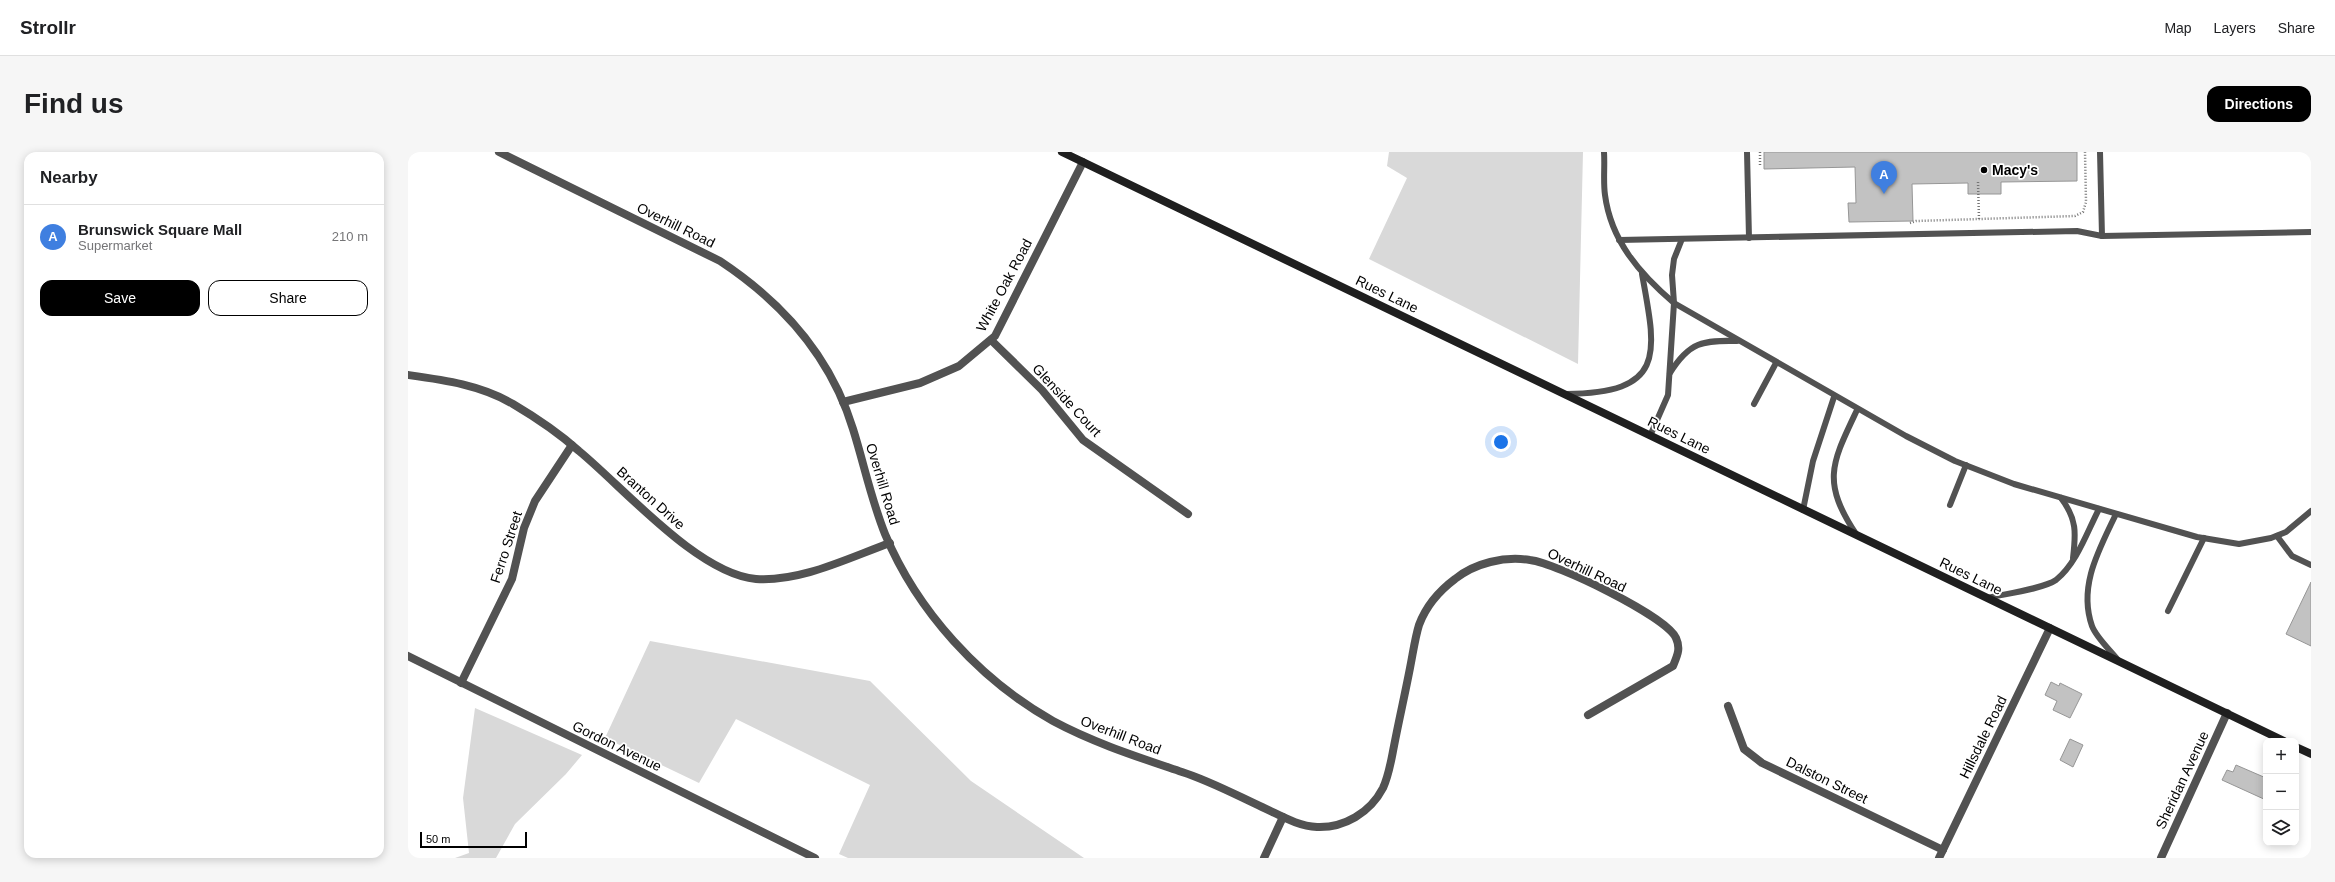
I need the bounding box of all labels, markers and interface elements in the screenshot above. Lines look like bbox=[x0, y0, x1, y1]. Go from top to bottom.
text: Strollr bbox=[20, 17, 76, 38]
text: Map bbox=[2164, 20, 2192, 36]
text: Layers bbox=[2214, 20, 2256, 36]
text: Share bbox=[2278, 20, 2315, 36]
button: Directions bbox=[2207, 86, 2311, 122]
text: Find us bbox=[24, 88, 124, 119]
pin: A bbox=[1871, 161, 1897, 194]
place label: Macy's bbox=[1992, 162, 2038, 178]
marker: Macy's bbox=[1979, 165, 1989, 175]
text: Nearby bbox=[40, 168, 98, 187]
street label: Overhill Road bbox=[634, 199, 718, 251]
text: Brunswick Square Mall bbox=[78, 221, 242, 238]
text: A bbox=[48, 229, 58, 244]
text: 210 m bbox=[332, 229, 368, 244]
street label: White Oak Road bbox=[973, 236, 1035, 334]
text: Supermarket bbox=[78, 238, 152, 253]
street label: Rues Lane bbox=[1353, 272, 1421, 316]
button: Save bbox=[40, 280, 200, 316]
button: Share bbox=[208, 280, 368, 316]
street label: Glenside Court bbox=[1029, 360, 1105, 440]
street label: Rues Lane bbox=[1645, 413, 1713, 457]
your location bbox=[1491, 432, 1511, 452]
street label: Overhill Road bbox=[863, 441, 903, 527]
street label: Branton Drive bbox=[614, 463, 688, 533]
street label: Ferro Street bbox=[487, 509, 525, 585]
street label: Overhill Road bbox=[1545, 545, 1629, 595]
street label: Rues Lane bbox=[1937, 554, 2005, 598]
street label: Hillsdale Road bbox=[1956, 693, 2010, 781]
street label: Overhill Road bbox=[1079, 712, 1163, 758]
street label: Gordon Avenue bbox=[570, 718, 664, 775]
street label: Sheridan Avenue bbox=[2152, 728, 2212, 832]
map controls bbox=[2263, 738, 2299, 846]
button: + bbox=[2263, 738, 2299, 774]
street label: Dalston Street bbox=[1784, 753, 1870, 807]
button: − bbox=[2263, 774, 2299, 810]
button: layers bbox=[2263, 810, 2299, 846]
scale bar bbox=[420, 830, 527, 849]
text: 50 m bbox=[426, 833, 450, 845]

